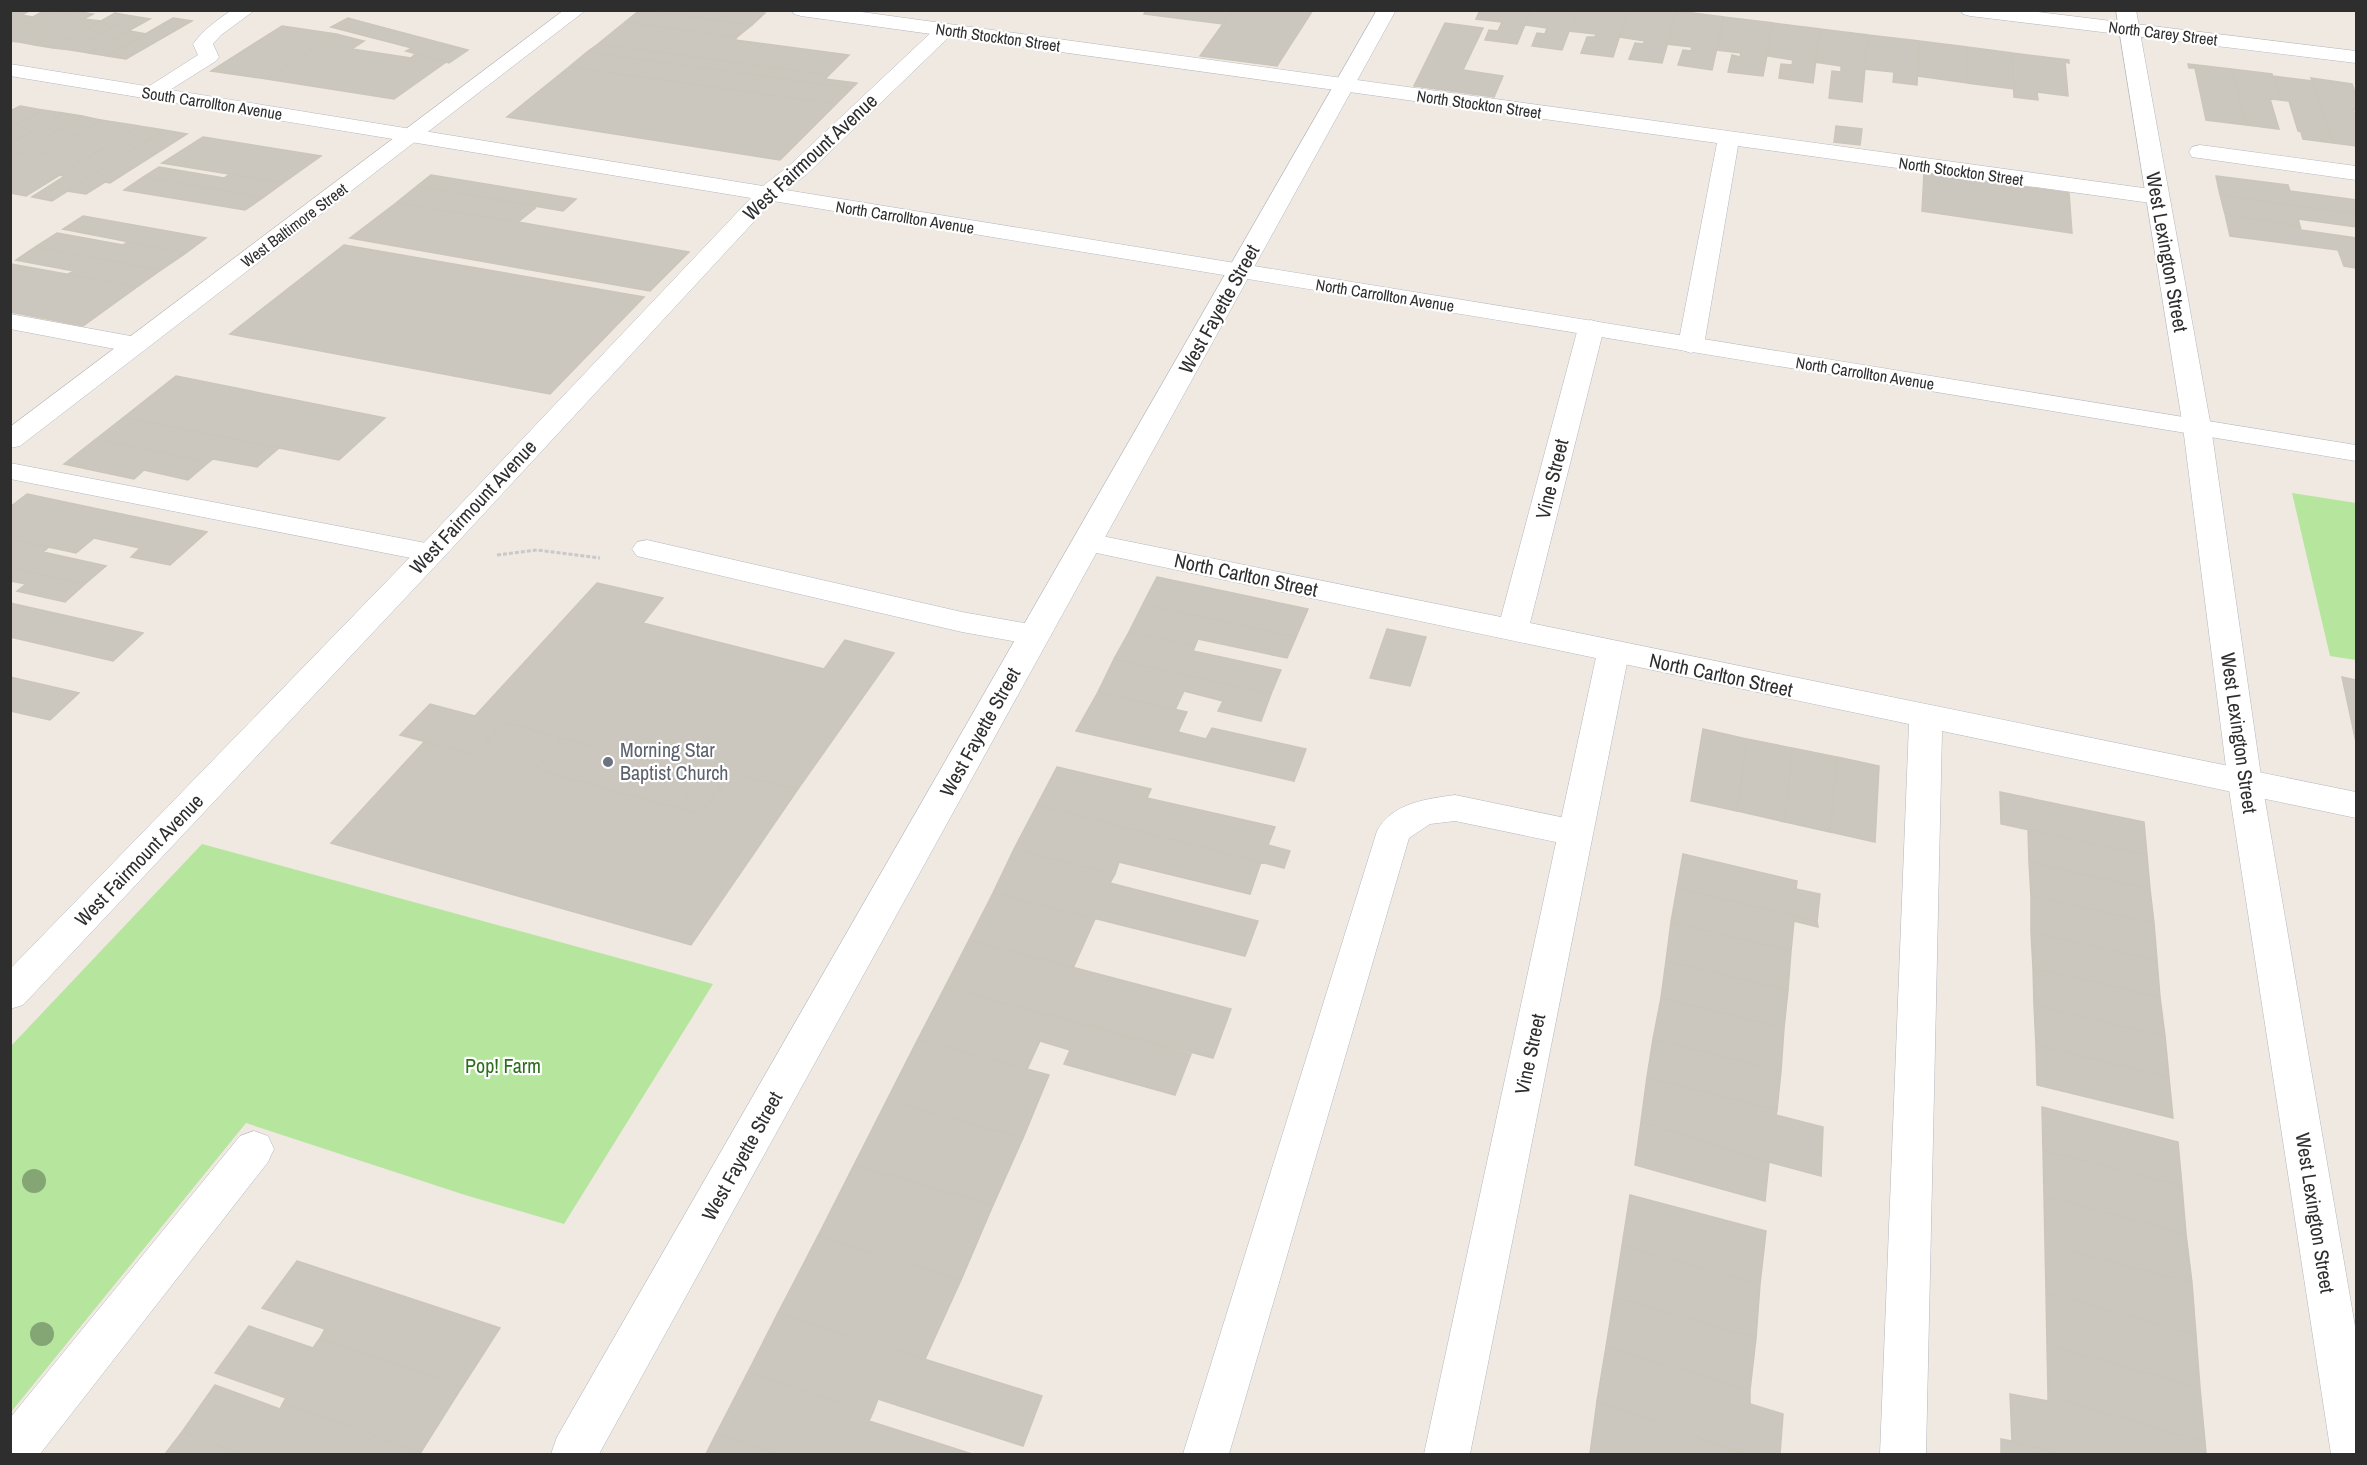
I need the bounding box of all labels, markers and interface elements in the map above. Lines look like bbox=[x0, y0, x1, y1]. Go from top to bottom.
street label: North Carey Street bbox=[2107, 15, 2219, 51]
street label: North Stockton Street bbox=[934, 17, 1062, 57]
street label: South Carrollton Avenue bbox=[140, 81, 284, 125]
street label: North Stockton Street bbox=[1415, 84, 1543, 124]
street label: West Fairmount Avenue bbox=[737, 87, 883, 226]
street label: North Stockton Street bbox=[1897, 151, 2025, 191]
street label: West Lexington Street bbox=[2140, 170, 2195, 334]
street label: West Baltimore Street bbox=[236, 177, 352, 272]
street label: North Carrollton Avenue bbox=[834, 195, 976, 239]
street label: West Fayette Street bbox=[1172, 239, 1265, 378]
street label: North Carrollton Avenue bbox=[1314, 273, 1456, 317]
street label: North Carrollton Avenue bbox=[1794, 351, 1936, 395]
street label: West Fairmount Avenue bbox=[403, 434, 542, 580]
street label: Vine Street bbox=[1529, 436, 1575, 522]
street label: North Carlton Street bbox=[1172, 546, 1321, 603]
street label: North Carlton Street bbox=[1647, 646, 1796, 703]
street label: West Lexington Street bbox=[2215, 651, 2264, 815]
street label: West Fayette Street bbox=[933, 662, 1026, 801]
place label: Morning Star Baptist Church bbox=[620, 736, 728, 786]
marker: Morning Star Baptist Church bbox=[601, 755, 615, 769]
street label: West Fairmount Avenue bbox=[68, 787, 209, 932]
street label: Vine Street bbox=[1508, 1011, 1551, 1097]
park label: Pop! Farm bbox=[465, 1052, 541, 1079]
street label: West Fayette Street bbox=[695, 1086, 788, 1225]
street label: West Lexington Street bbox=[2289, 1131, 2342, 1295]

